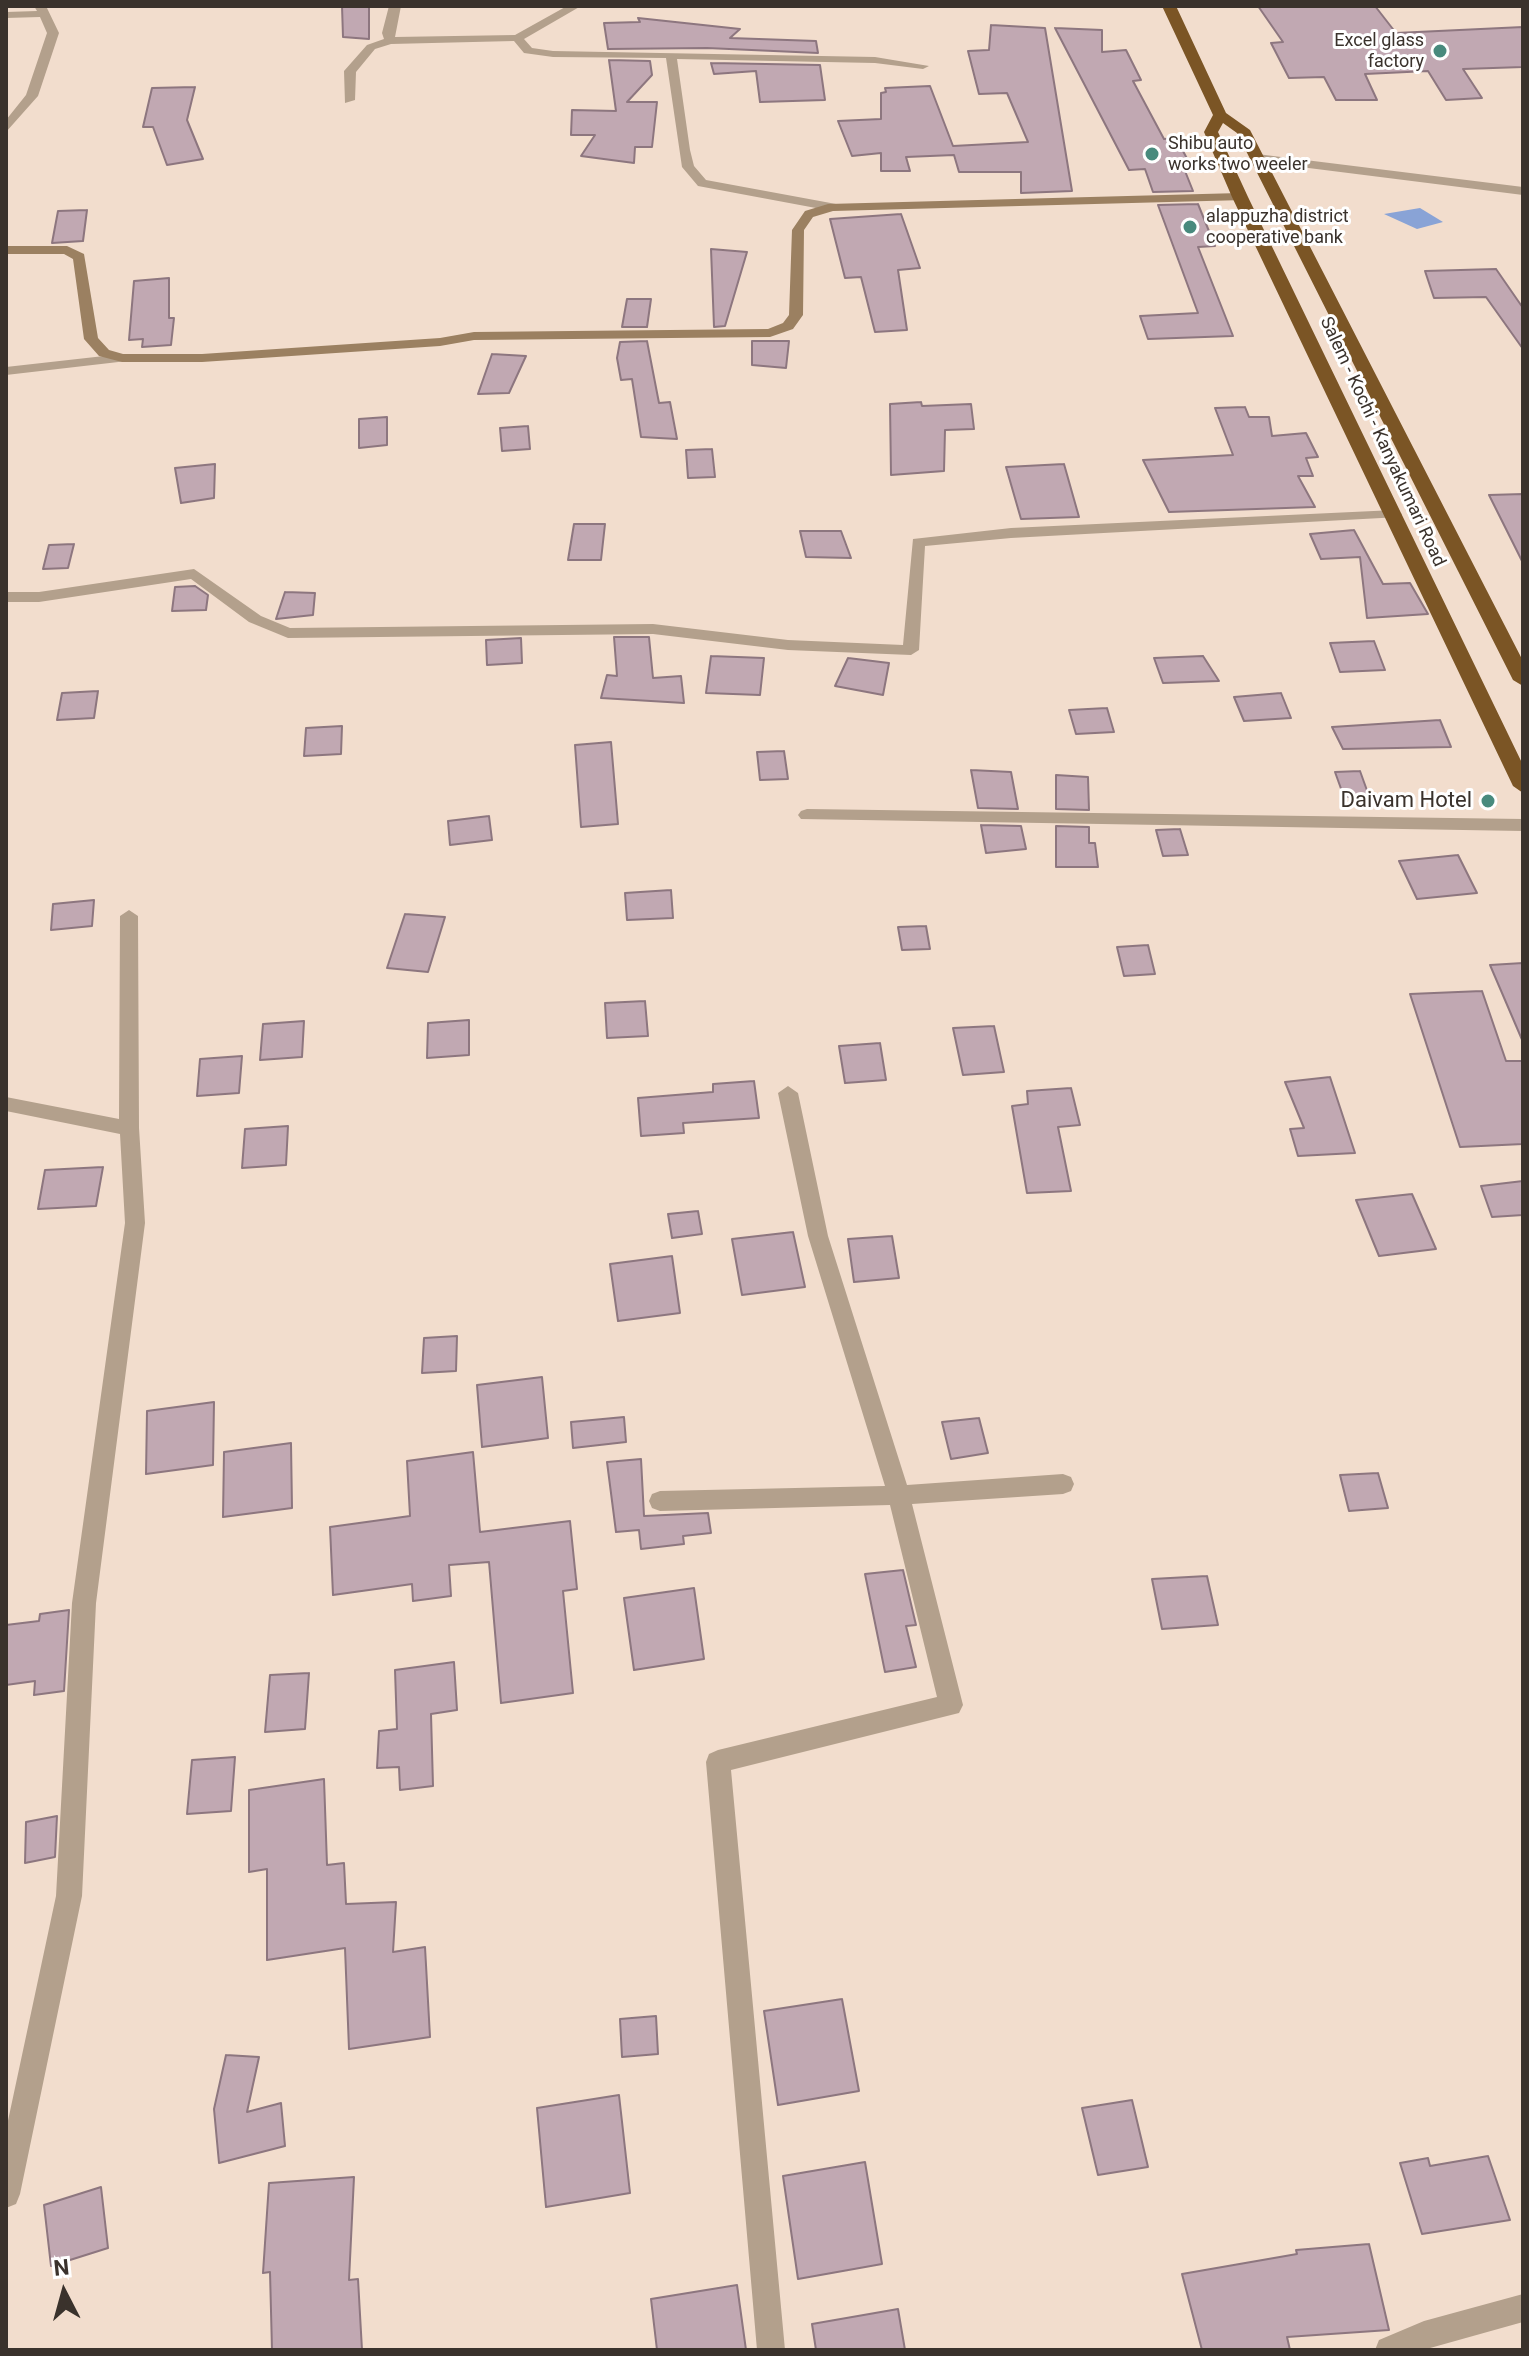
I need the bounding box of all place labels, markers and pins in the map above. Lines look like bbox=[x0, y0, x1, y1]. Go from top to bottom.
place label: Excel glass factory bbox=[1334, 30, 1424, 72]
marker: Excel glass factory bbox=[1431, 42, 1449, 60]
place label: Shibu auto works two weeler bbox=[1168, 133, 1308, 176]
marker: Shibu auto works two weeler bbox=[1143, 145, 1161, 163]
place label: alappuzha district cooperative bank bbox=[1206, 206, 1349, 248]
marker: alappuzha district cooperative bank bbox=[1181, 218, 1199, 236]
place label: Daivam Hotel bbox=[1341, 788, 1472, 814]
marker: Daivam Hotel bbox=[1479, 792, 1497, 810]

